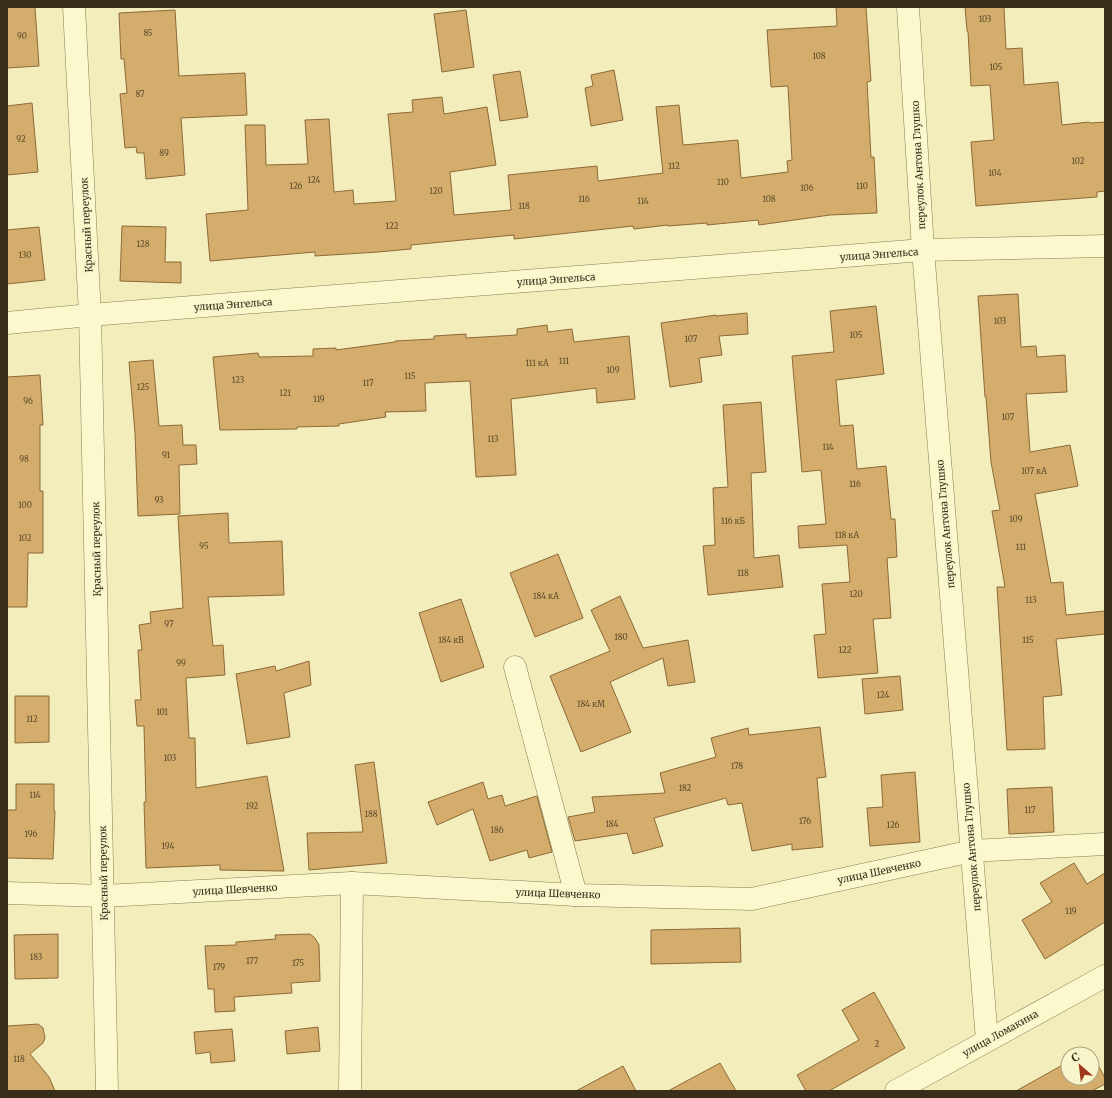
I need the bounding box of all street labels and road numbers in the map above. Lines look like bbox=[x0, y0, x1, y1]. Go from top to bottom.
street label: переулок Антона Глушко bbox=[909, 100, 928, 230]
street label: Красный переулок bbox=[77, 176, 95, 273]
street label: улица Энгельса bbox=[839, 245, 919, 264]
street label: улица Энгельса bbox=[516, 270, 596, 289]
street label: улица Энгельса bbox=[193, 295, 273, 314]
street label: переулок Антона Глушко bbox=[933, 459, 958, 589]
street label: Красный переулок bbox=[89, 501, 104, 597]
street label: переулок Антона Глушко bbox=[959, 782, 984, 912]
street label: Красный переулок bbox=[96, 825, 111, 921]
street label: улица Шевченко bbox=[836, 856, 922, 887]
street label: улица Шевченко bbox=[192, 881, 278, 898]
street label: улица Шевченко bbox=[515, 886, 601, 901]
street label: улица Ломакина bbox=[960, 1007, 1041, 1060]

